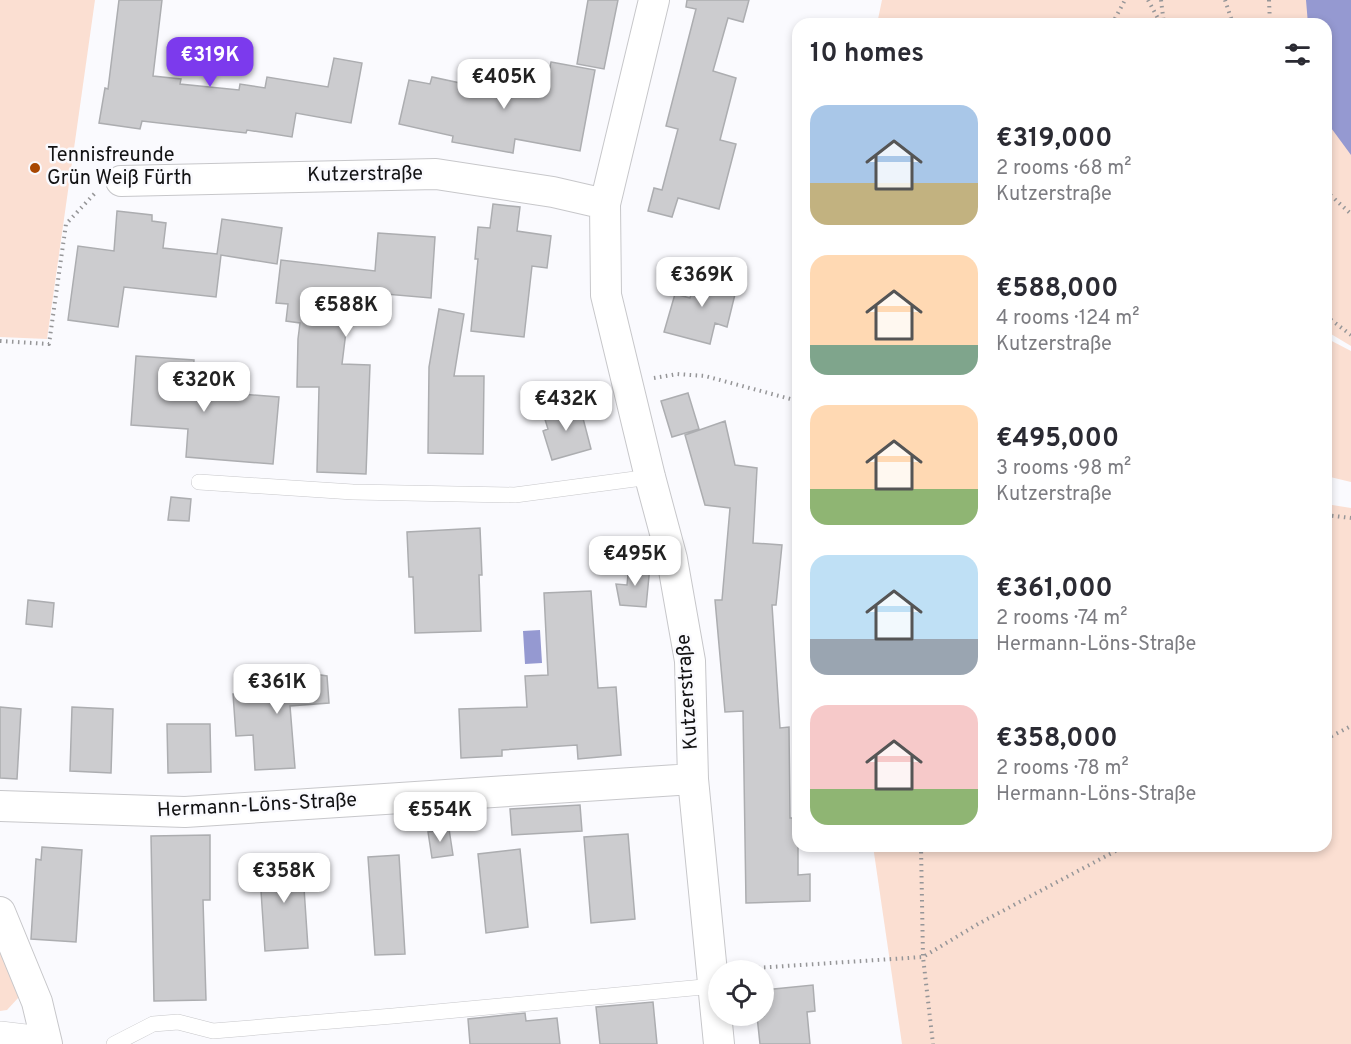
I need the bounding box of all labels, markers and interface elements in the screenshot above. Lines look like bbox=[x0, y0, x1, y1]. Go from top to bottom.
pin: €319K bbox=[168, 37, 252, 88]
text: 10 homes bbox=[810, 38, 924, 71]
icon: filters bbox=[1281, 38, 1314, 71]
text: €319K bbox=[180, 43, 240, 69]
pin: €405K bbox=[462, 59, 546, 110]
text: €405K bbox=[471, 65, 537, 91]
text: €319,000 bbox=[996, 123, 1112, 156]
icon: home bbox=[858, 129, 930, 201]
place label: Tennisfreunde Grün Weiß Fürth bbox=[47, 143, 192, 192]
text: 2 rooms · 68 m² bbox=[996, 156, 1132, 182]
marker: Tennisfreunde Grün Weiß Fürth bbox=[28, 161, 42, 175]
street label: Kutzerstraße bbox=[307, 161, 423, 189]
text: Kutzerstraße bbox=[996, 182, 1112, 208]
pin: €369K bbox=[660, 257, 744, 308]
text: €369K bbox=[670, 263, 734, 289]
text: €588,000 bbox=[996, 273, 1118, 306]
icon: home bbox=[858, 279, 930, 351]
pin: €588K bbox=[304, 287, 388, 338]
text: €588K bbox=[314, 293, 378, 319]
text: 4 rooms · 124 m² bbox=[996, 306, 1139, 332]
text: Kutzerstraße bbox=[996, 332, 1112, 358]
pin: €320K bbox=[162, 362, 246, 413]
text: €320K bbox=[172, 368, 236, 394]
pin: €432K bbox=[524, 381, 608, 432]
text: €432K bbox=[534, 387, 598, 413]
text: €495,000 bbox=[996, 423, 1119, 456]
icon: home bbox=[858, 429, 930, 501]
text: 3 rooms · 98 m² bbox=[996, 456, 1131, 482]
text: Kutzerstraße bbox=[996, 482, 1112, 508]
pin: €495K bbox=[593, 536, 677, 587]
text: €495K bbox=[603, 542, 667, 568]
text: €361,000 bbox=[996, 573, 1113, 606]
icon: home bbox=[858, 579, 930, 651]
text: 2 rooms · 74 m² bbox=[996, 606, 1127, 632]
text: Hermann-Löns-Straße bbox=[996, 632, 1196, 658]
street label: Kutzerstraße bbox=[671, 633, 705, 751]
pin: €361K bbox=[235, 664, 319, 715]
text: €361K bbox=[247, 670, 307, 696]
text: €358,000 bbox=[996, 723, 1118, 756]
icon: home bbox=[858, 729, 930, 801]
text: 2 rooms · 78 m² bbox=[996, 756, 1129, 782]
text: Hermann-Löns-Straße bbox=[996, 782, 1196, 808]
street label: Hermann-Löns-Straße bbox=[156, 788, 358, 824]
pin: €554K bbox=[398, 792, 482, 843]
text: €554K bbox=[408, 798, 472, 824]
pin: €358K bbox=[242, 853, 326, 904]
text: €358K bbox=[252, 859, 316, 885]
map controls bbox=[708, 960, 774, 1026]
button: locate bbox=[708, 960, 774, 1026]

